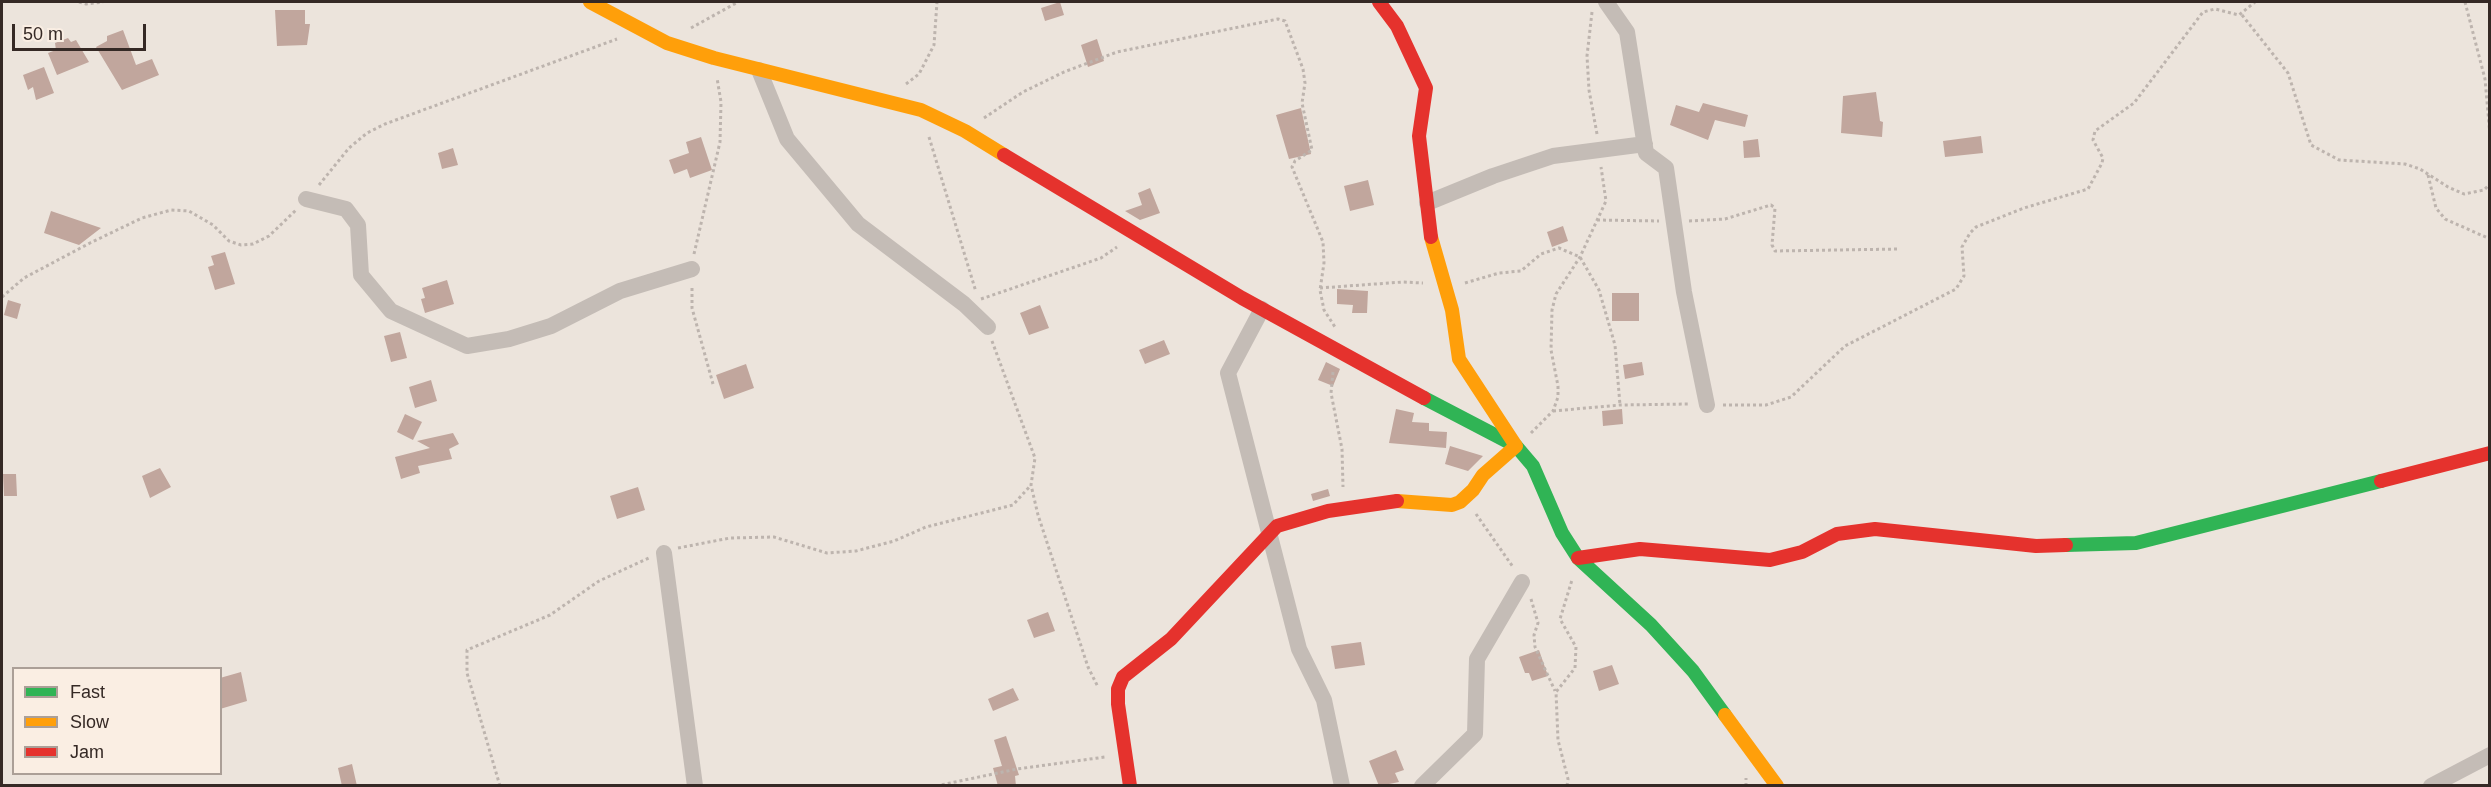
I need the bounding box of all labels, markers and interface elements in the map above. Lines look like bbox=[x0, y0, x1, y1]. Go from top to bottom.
scale bar bbox=[15, 12, 148, 50]
text: 50 m bbox=[23, 24, 63, 44]
legend bbox=[12, 667, 222, 775]
text: Fast bbox=[70, 682, 105, 702]
text: Slow bbox=[70, 712, 109, 732]
text: Jam bbox=[70, 742, 104, 762]

